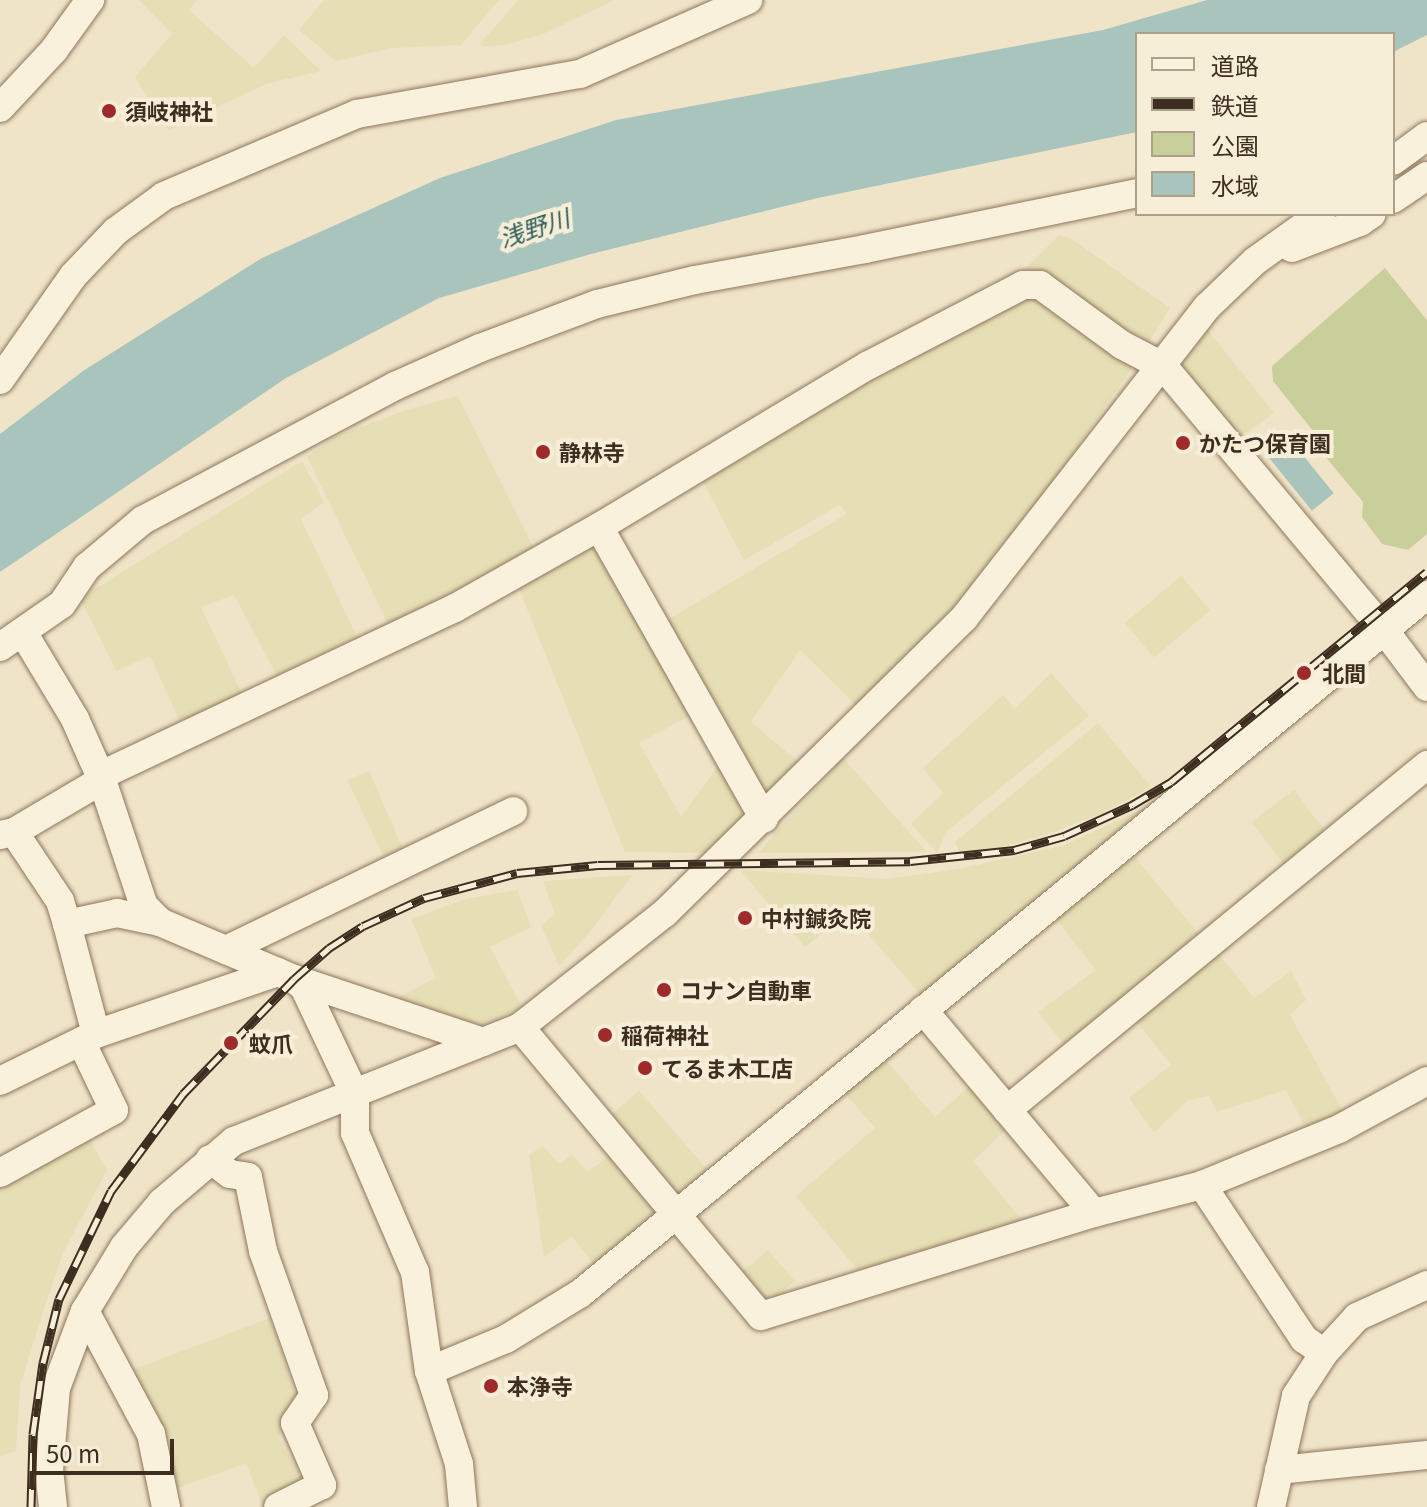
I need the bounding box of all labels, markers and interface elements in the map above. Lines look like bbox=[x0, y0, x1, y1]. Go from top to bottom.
legend bbox=[1135, 32, 1395, 216]
text: 道路 bbox=[1211, 47, 1259, 82]
text: 鉄道 bbox=[1211, 87, 1259, 122]
place label: 須岐神社 bbox=[125, 98, 213, 124]
marker: 須岐神社 bbox=[100, 102, 118, 120]
text: 公園 bbox=[1211, 127, 1259, 162]
text: 水域 bbox=[1211, 167, 1259, 202]
water label: 浅野川 bbox=[495, 202, 573, 252]
place label: かたつ保育園 bbox=[1199, 430, 1331, 456]
marker: かたつ保育園 bbox=[1174, 434, 1192, 452]
place label: 静林寺 bbox=[559, 439, 625, 465]
marker: 静林寺 bbox=[534, 443, 552, 461]
place label: 北間 bbox=[1322, 660, 1366, 686]
marker: 北間 bbox=[1293, 662, 1315, 684]
place label: 中村鍼灸院 bbox=[761, 905, 871, 931]
marker: 中村鍼灸院 bbox=[736, 909, 754, 927]
place label: コナン自動車 bbox=[680, 977, 812, 1003]
marker: コナン自動車 bbox=[655, 981, 673, 999]
place label: 稲荷神社 bbox=[621, 1022, 709, 1048]
marker: 稲荷神社 bbox=[596, 1026, 614, 1044]
place label: 蚊爪 bbox=[249, 1030, 293, 1056]
marker: 蚊爪 bbox=[220, 1032, 242, 1054]
place label: てるま木工店 bbox=[661, 1055, 793, 1081]
marker: てるま木工店 bbox=[636, 1059, 654, 1077]
place label: 本浄寺 bbox=[507, 1373, 573, 1399]
marker: 本浄寺 bbox=[482, 1377, 500, 1395]
scale bar bbox=[36, 1423, 178, 1473]
text: 50 m bbox=[46, 1435, 100, 1470]

